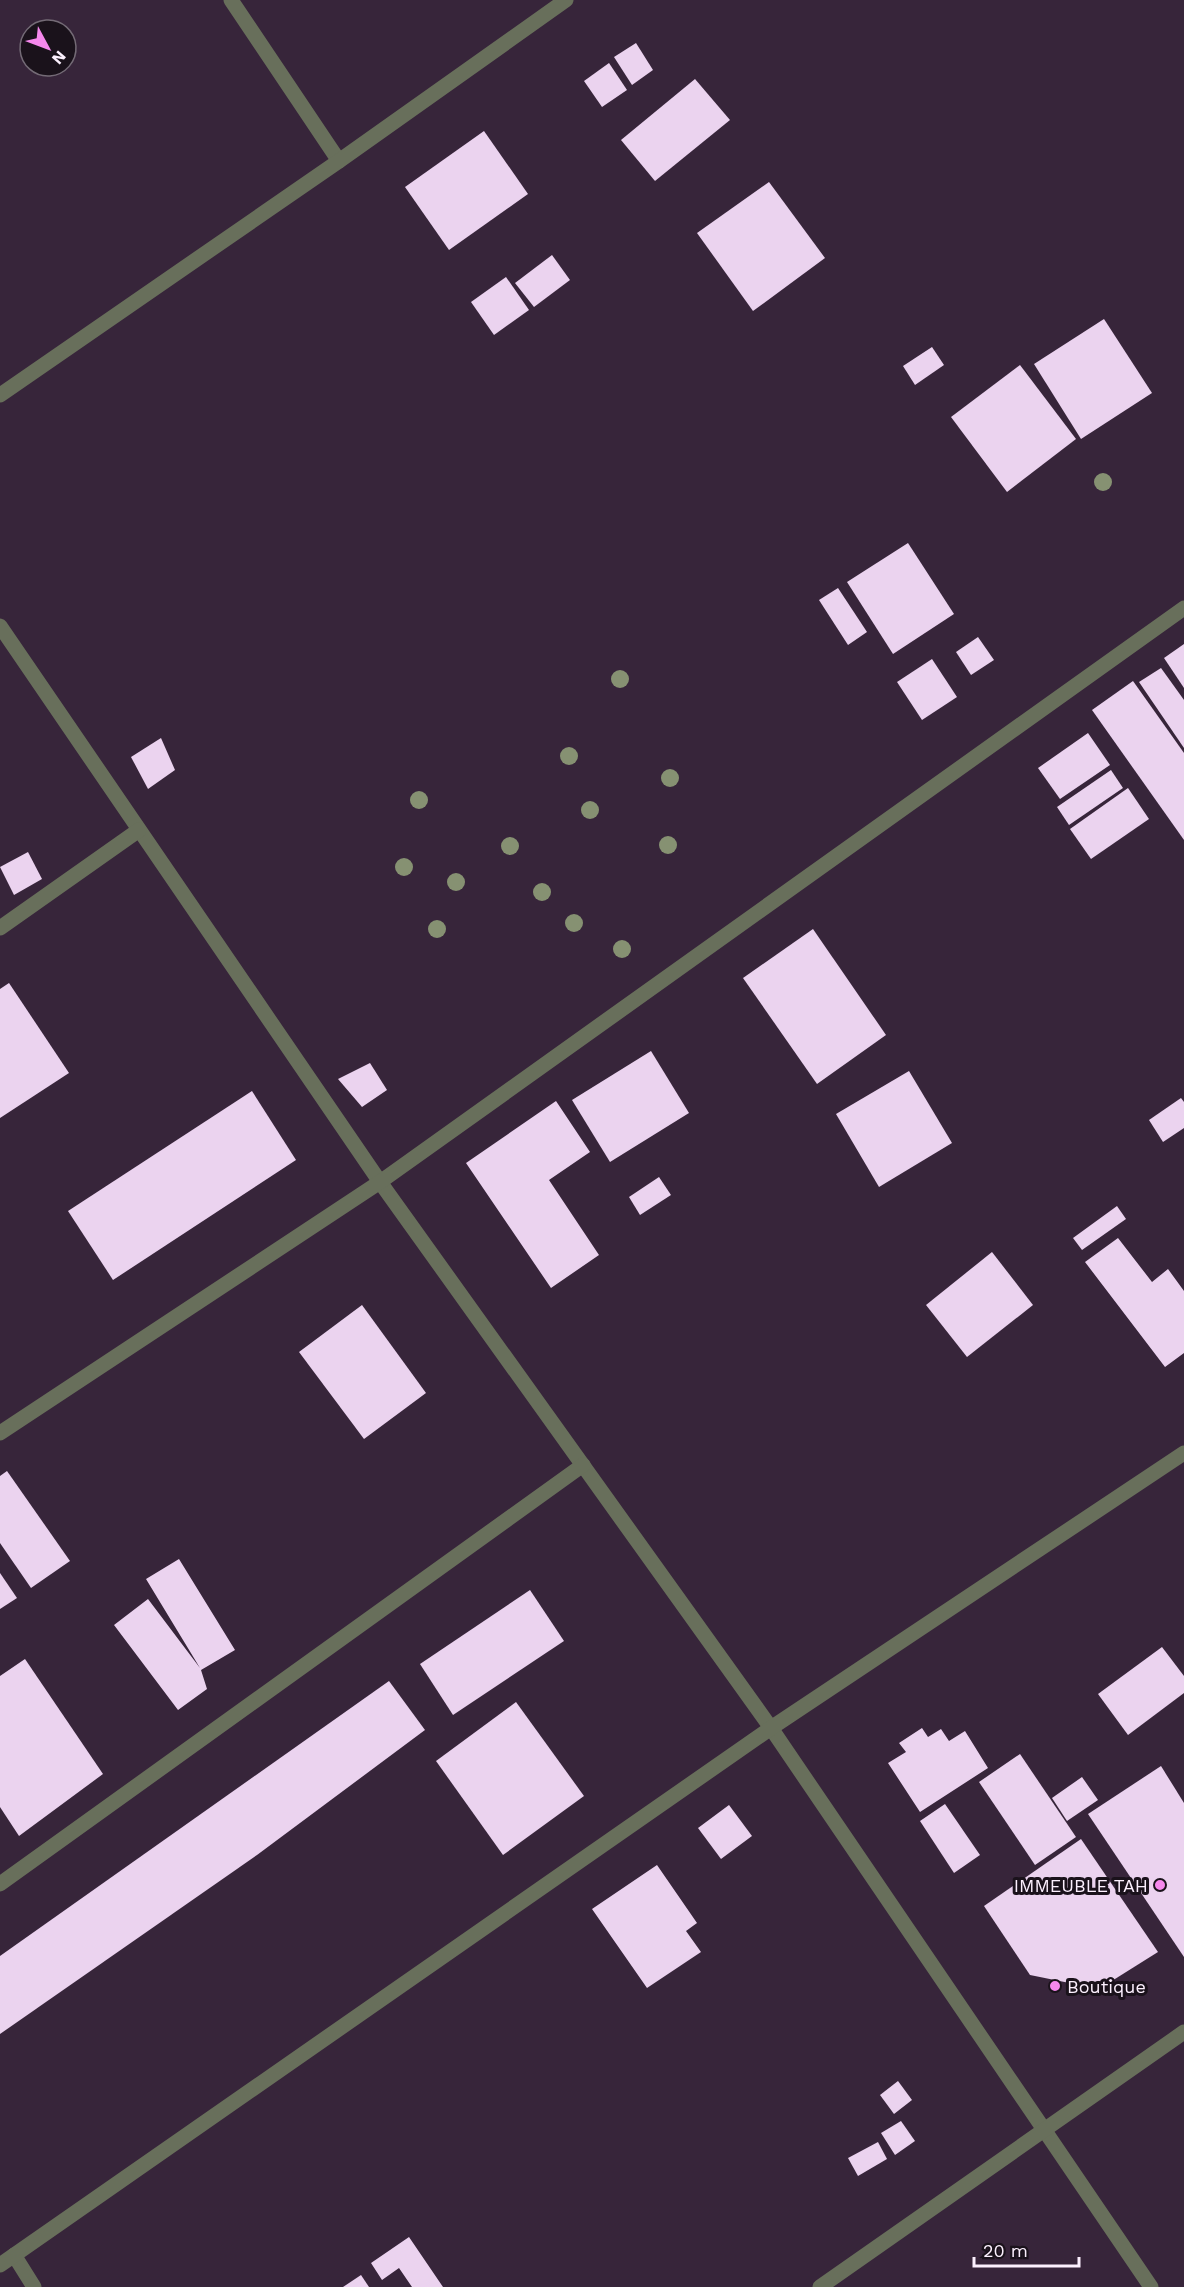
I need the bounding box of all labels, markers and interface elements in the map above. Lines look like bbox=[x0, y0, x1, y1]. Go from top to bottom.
north arrow bbox=[18, 18, 78, 78]
text: N bbox=[48, 47, 70, 68]
place label: IMMEUBLE TAH bbox=[1014, 1875, 1148, 1896]
marker: IMMEUBLE TAH bbox=[1153, 1878, 1167, 1892]
place label: Boutique bbox=[1067, 1976, 1146, 1997]
marker: Boutique bbox=[1048, 1979, 1062, 1993]
scale bar bbox=[974, 2230, 1079, 2268]
text: 20 m bbox=[983, 2240, 1028, 2261]

